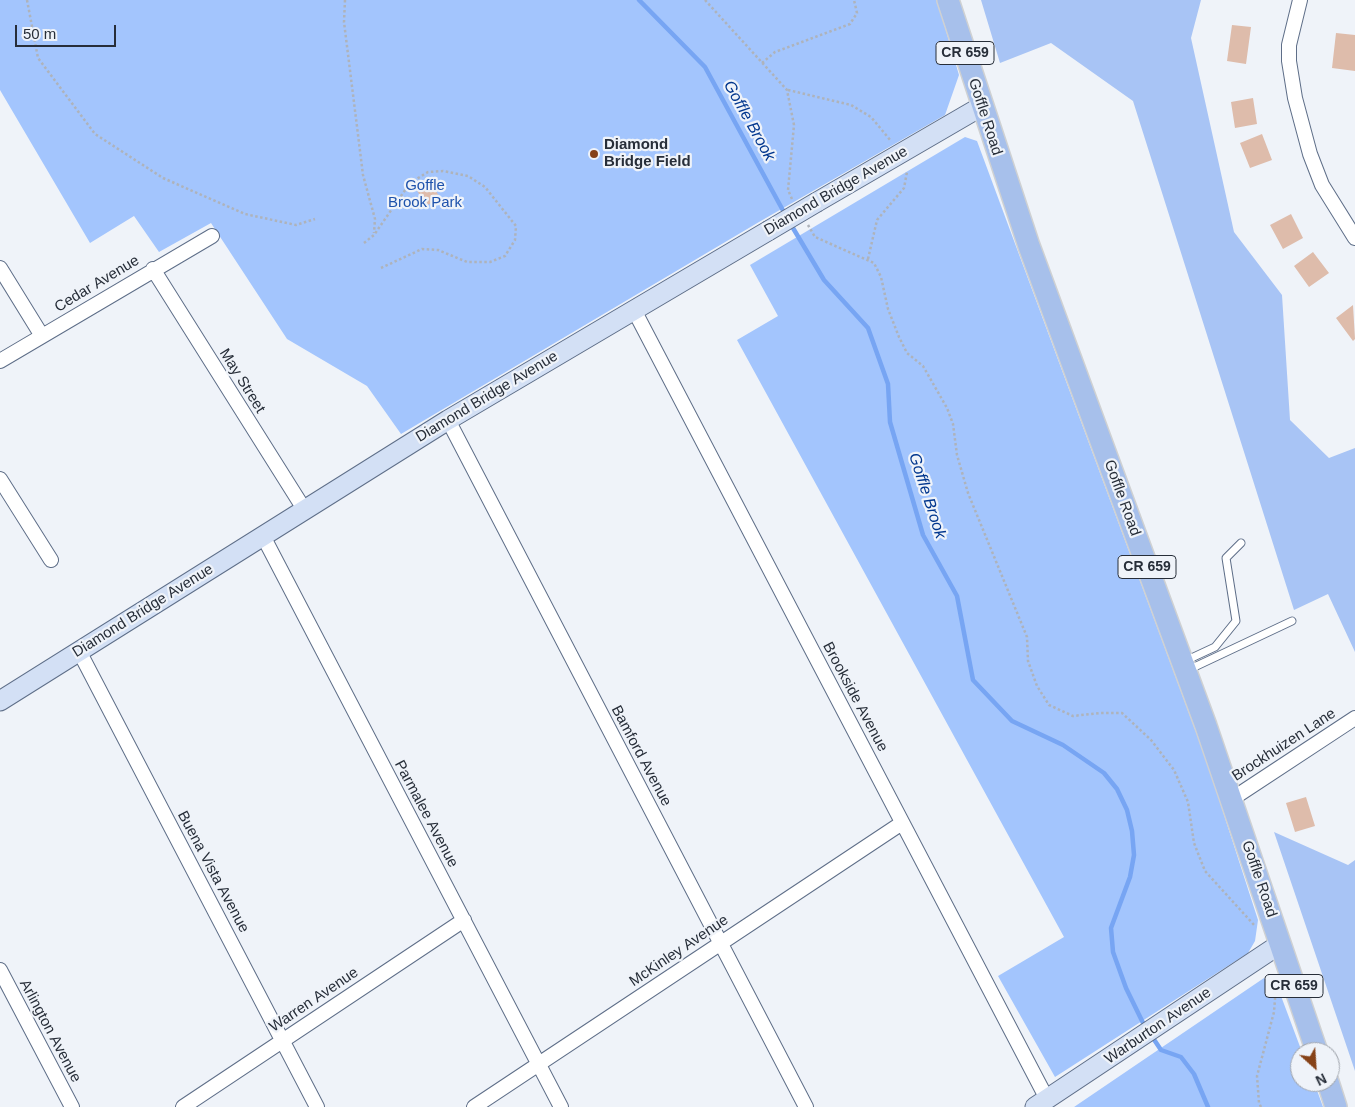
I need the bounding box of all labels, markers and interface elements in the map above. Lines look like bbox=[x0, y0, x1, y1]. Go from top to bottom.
scale bar bbox=[18, 15, 119, 47]
text: 50 m bbox=[23, 25, 56, 42]
road number: CR 659 bbox=[936, 42, 994, 64]
street label: Goffle Road bbox=[964, 76, 1006, 158]
water label: Goffle Brook bbox=[719, 77, 779, 165]
place label: Diamond Bridge Field bbox=[604, 136, 691, 171]
street label: Diamond Bridge Avenue bbox=[761, 143, 911, 239]
marker: Diamond Bridge Field bbox=[588, 148, 600, 160]
park label: Goffle Brook Park bbox=[388, 177, 462, 212]
street label: Cedar Avenue bbox=[51, 252, 143, 316]
street label: May Street bbox=[215, 345, 269, 417]
street label: Diamond Bridge Avenue bbox=[413, 347, 561, 447]
water label: Goffle Brook bbox=[904, 451, 950, 541]
street label: Goffle Road bbox=[1100, 457, 1144, 539]
road number: CR 659 bbox=[1118, 556, 1176, 578]
street label: Diamond Bridge Avenue bbox=[69, 560, 217, 662]
street label: Brookside Avenue bbox=[819, 639, 891, 755]
street label: Bamford Avenue bbox=[607, 703, 675, 809]
street label: Brockhuizen Lane bbox=[1229, 705, 1339, 785]
street label: Parmalee Avenue bbox=[390, 757, 462, 871]
street label: Buena Vista Avenue bbox=[173, 808, 253, 936]
street label: Goffle Road bbox=[1238, 838, 1280, 920]
street label: McKinley Avenue bbox=[626, 911, 732, 991]
street label: Warren Avenue bbox=[266, 964, 362, 1036]
road number: CR 659 bbox=[1265, 974, 1323, 998]
street label: Arlington Avenue bbox=[15, 976, 85, 1086]
street label: Warburton Avenue bbox=[1101, 984, 1215, 1068]
north arrow bbox=[1290, 1042, 1340, 1092]
text: N bbox=[1313, 1070, 1329, 1089]

